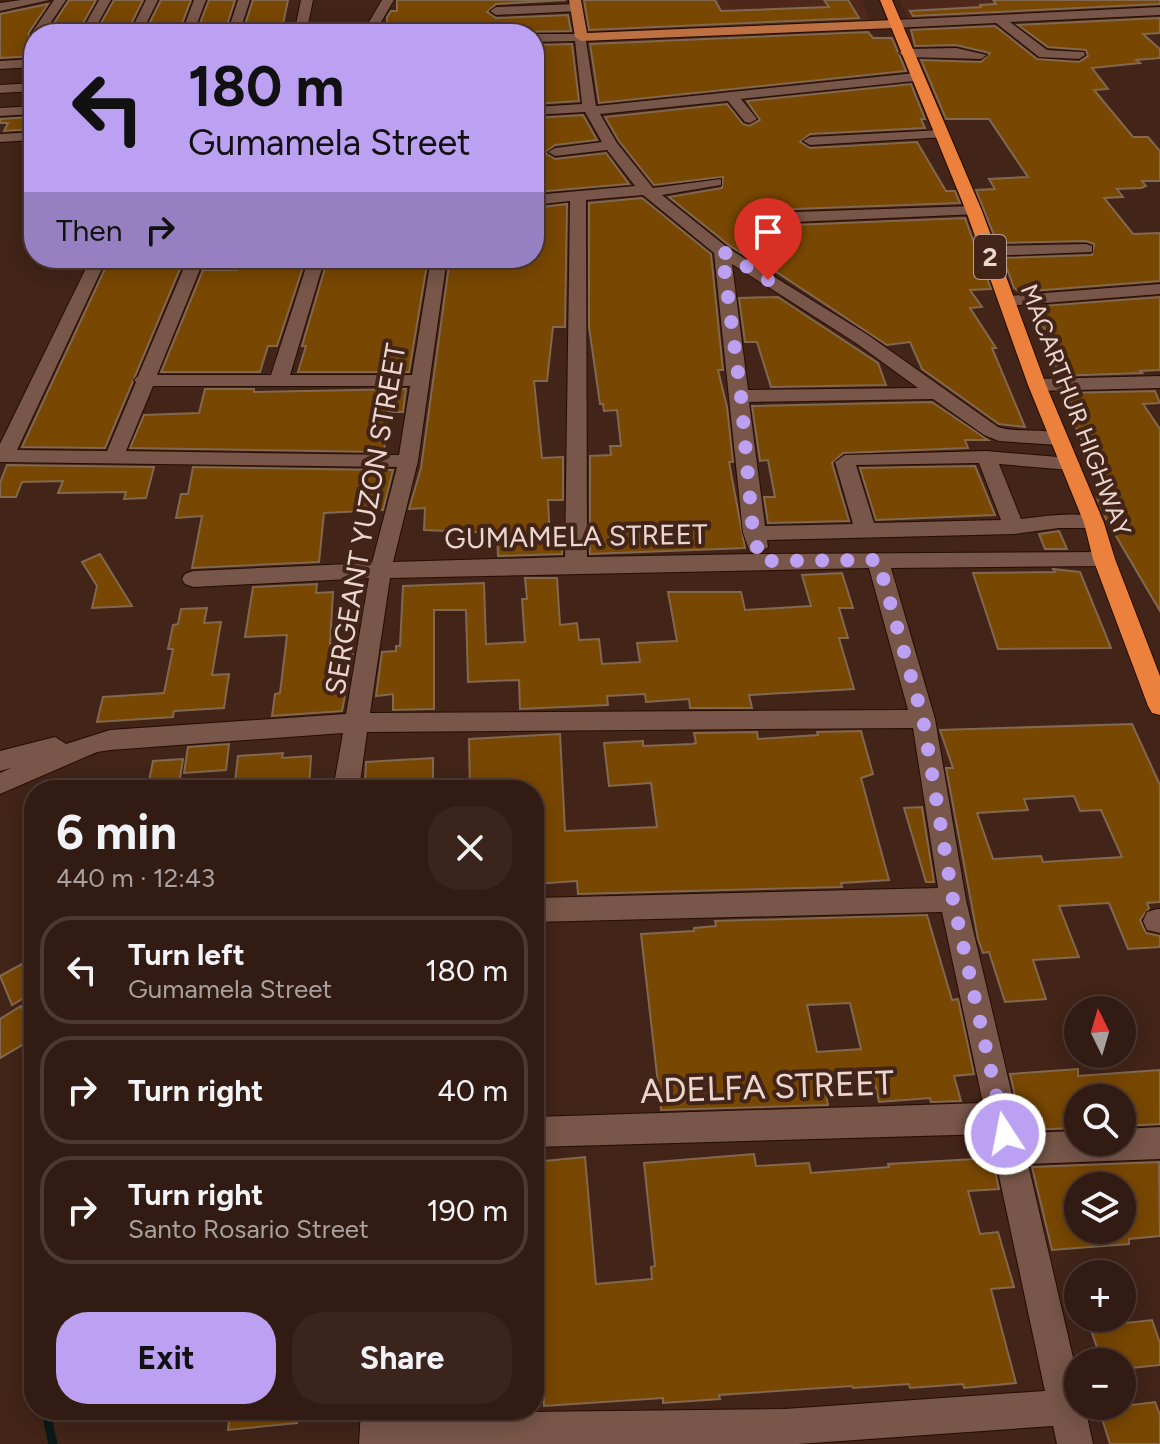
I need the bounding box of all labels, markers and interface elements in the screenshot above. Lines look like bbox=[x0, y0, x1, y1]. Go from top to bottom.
text: 180 m bbox=[188, 53, 344, 120]
icon: left bbox=[56, 56, 160, 160]
text: Gumamela Street bbox=[188, 121, 471, 164]
pin bbox=[734, 198, 802, 280]
icon: right bbox=[138, 208, 182, 252]
icon: arrive bbox=[746, 210, 790, 254]
text: Then bbox=[56, 212, 122, 249]
road number: 2 bbox=[974, 235, 1006, 279]
street label: MACARTHUR HIGHWAY bbox=[1015, 280, 1138, 540]
street label: SERGEANT YUZON STREET bbox=[317, 340, 413, 697]
street label: GUMAMELA STREET bbox=[444, 517, 708, 555]
text: 6 min bbox=[56, 803, 177, 861]
button: close bbox=[428, 806, 512, 890]
text: 440 m · 12:43 bbox=[56, 862, 215, 894]
text: Turn left bbox=[128, 936, 245, 973]
icon: left bbox=[60, 948, 104, 992]
text: 180 m bbox=[425, 952, 508, 989]
text: Gumamela Street bbox=[128, 973, 332, 1005]
north arrow bbox=[1064, 996, 1136, 1068]
map controls bbox=[1064, 996, 1136, 1420]
street label: ADELFA STREET bbox=[639, 1062, 895, 1112]
icon: right bbox=[60, 1068, 104, 1112]
text: Turn right bbox=[128, 1072, 263, 1109]
text: 40 m bbox=[437, 1072, 508, 1109]
button: search bbox=[1064, 1084, 1136, 1156]
position arrow bbox=[963, 1092, 1047, 1176]
button: layers bbox=[1064, 1172, 1136, 1244]
text: Turn right bbox=[128, 1176, 263, 1213]
icon: right bbox=[60, 1188, 104, 1232]
text: 190 m bbox=[426, 1192, 508, 1229]
text: Santo Rosario Street bbox=[128, 1213, 369, 1245]
button: + bbox=[1064, 1260, 1136, 1332]
button: Exit bbox=[56, 1312, 276, 1404]
button: Share bbox=[292, 1312, 512, 1404]
button: − bbox=[1064, 1348, 1136, 1420]

